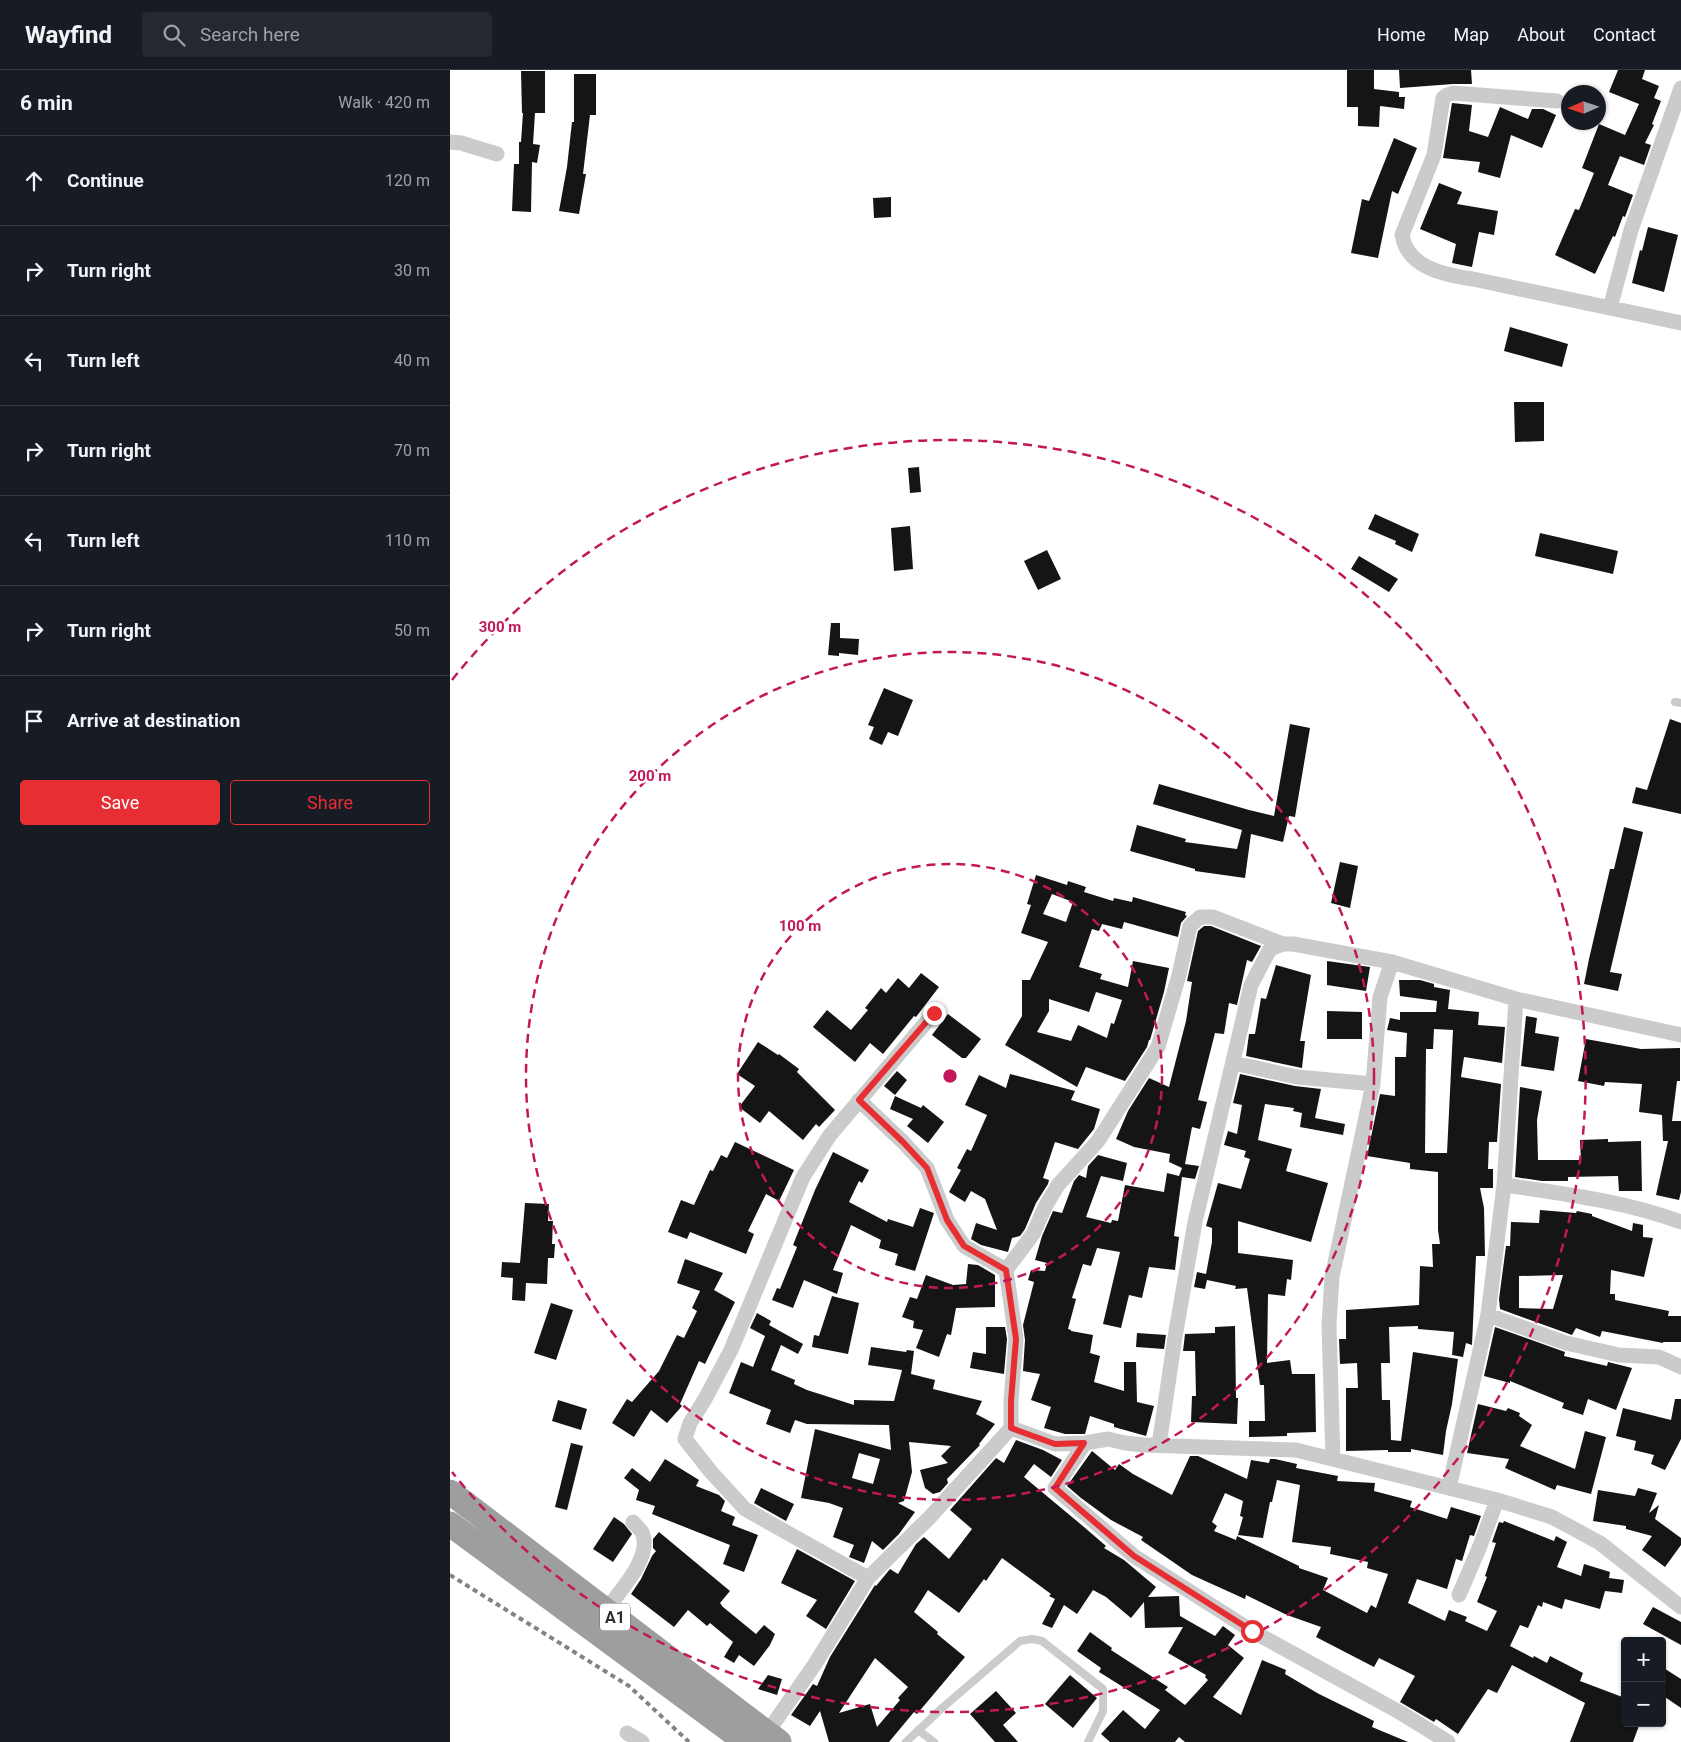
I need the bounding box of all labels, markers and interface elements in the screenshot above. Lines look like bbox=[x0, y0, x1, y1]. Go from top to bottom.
search box bbox=[142, 12, 492, 57]
text: Wayfind bbox=[25, 21, 112, 49]
icon: search bbox=[160, 21, 188, 49]
text: Search here bbox=[200, 23, 300, 46]
text: Home bbox=[1377, 24, 1426, 45]
text: Map bbox=[1454, 24, 1489, 45]
text: About bbox=[1517, 24, 1565, 45]
text: Contact bbox=[1593, 24, 1656, 45]
north arrow bbox=[1561, 85, 1606, 130]
text: 6 min bbox=[20, 91, 73, 115]
text: Walk · 420 m bbox=[338, 93, 430, 112]
icon: ahead bbox=[20, 167, 48, 195]
text: Continue bbox=[67, 169, 144, 192]
text: 120 m bbox=[385, 171, 430, 190]
icon: right bbox=[20, 257, 48, 285]
text: Turn right bbox=[67, 259, 151, 282]
text: 30 m bbox=[394, 261, 430, 280]
icon: left bbox=[20, 347, 48, 375]
text: Turn left bbox=[67, 349, 140, 372]
text: 40 m bbox=[394, 351, 430, 370]
icon: right bbox=[20, 437, 48, 465]
text: Turn right bbox=[67, 439, 151, 462]
text: 70 m bbox=[394, 441, 430, 460]
icon: left bbox=[20, 527, 48, 555]
text: Turn left bbox=[67, 529, 140, 552]
text: 110 m bbox=[385, 531, 430, 550]
icon: right bbox=[20, 617, 48, 645]
text: 300 m bbox=[479, 618, 521, 636]
text: Turn right bbox=[67, 619, 151, 642]
text: 50 m bbox=[394, 621, 430, 640]
icon: arrive bbox=[20, 707, 48, 735]
text: Arrive at destination bbox=[67, 709, 240, 732]
text: 200 m bbox=[629, 767, 671, 785]
button: Save bbox=[20, 780, 220, 825]
button: Share bbox=[230, 780, 430, 825]
text: 100 m bbox=[779, 917, 821, 935]
route end bbox=[923, 1002, 946, 1025]
centre of rings bbox=[941, 1067, 959, 1085]
road number: A1 bbox=[600, 1604, 630, 1630]
route start bbox=[1241, 1620, 1264, 1643]
map controls bbox=[1621, 1637, 1666, 1727]
button: + bbox=[1621, 1637, 1666, 1682]
button: − bbox=[1621, 1682, 1666, 1727]

